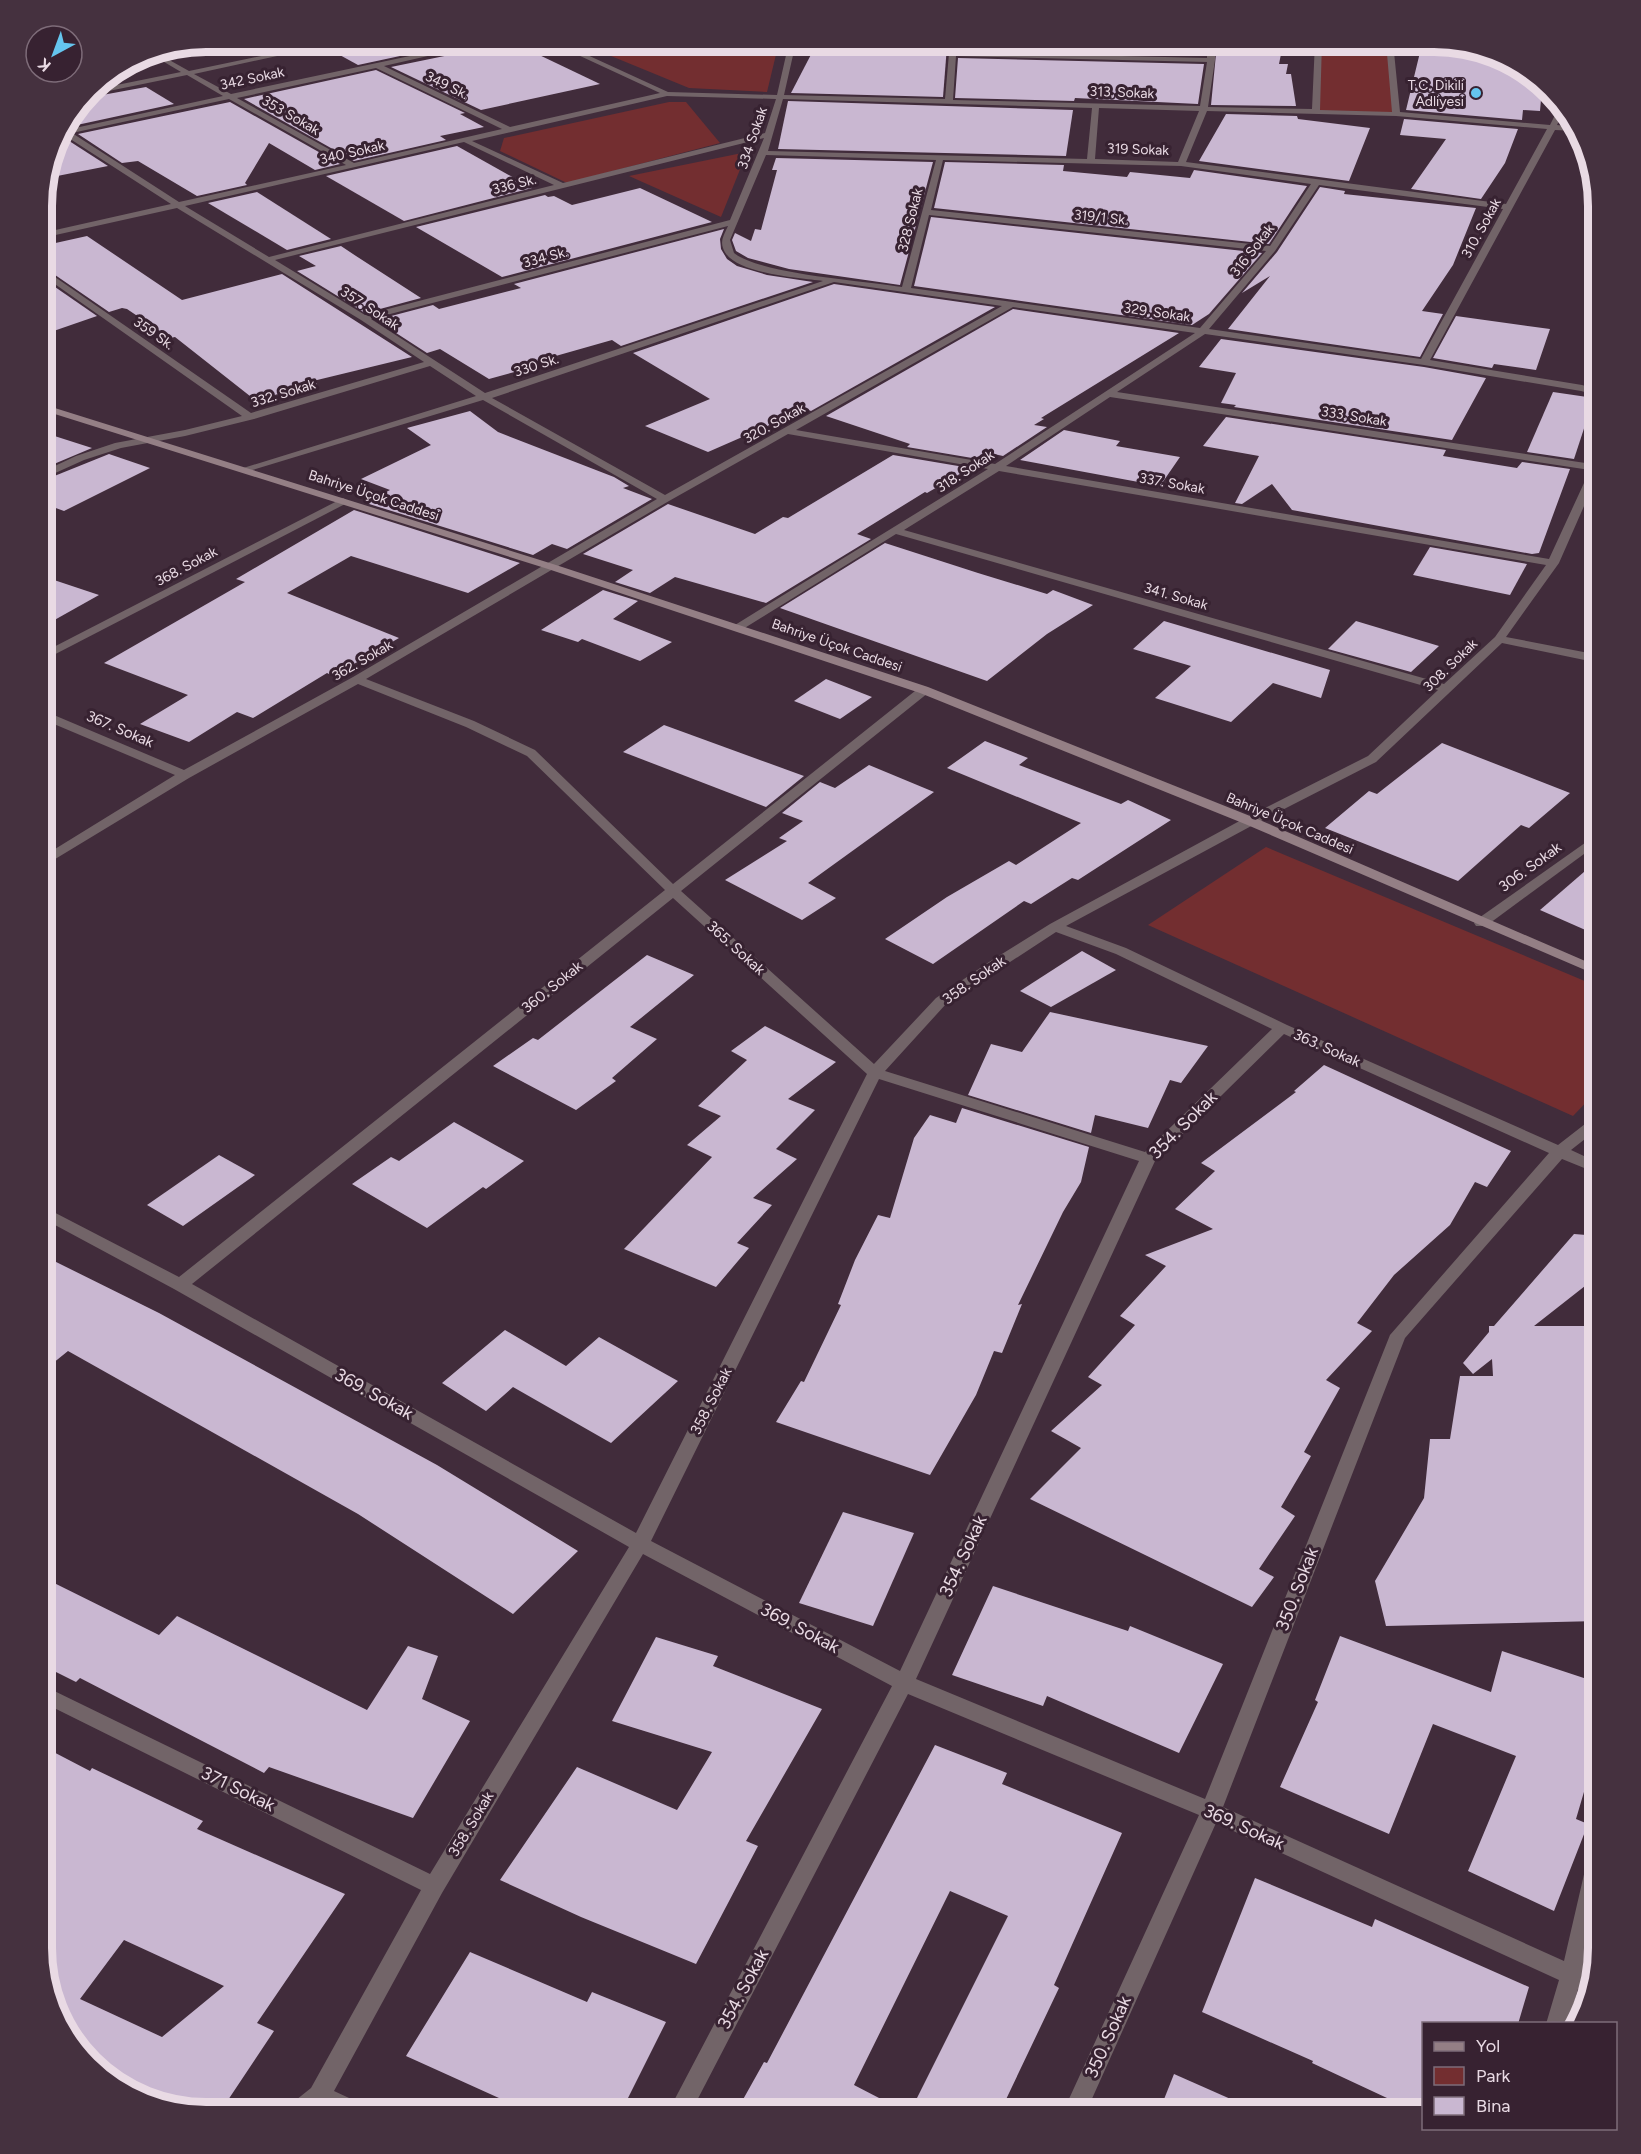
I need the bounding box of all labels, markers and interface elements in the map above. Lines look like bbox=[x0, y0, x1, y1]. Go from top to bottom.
north arrow bbox=[24, 24, 84, 84]
text: K bbox=[34, 54, 55, 76]
street label: 342 Sokak bbox=[219, 63, 286, 94]
street label: 349 Sk. bbox=[422, 68, 471, 103]
place label: T.C. Dikili Adliyesi bbox=[1408, 77, 1464, 110]
street label: 313. Sokak bbox=[1089, 83, 1155, 102]
marker: T.C. Dikili Adliyesi bbox=[1469, 86, 1483, 100]
street label: 353 Sokak bbox=[259, 92, 323, 139]
street label: 334 Sokak bbox=[734, 105, 771, 172]
street label: 340 Sokak bbox=[318, 137, 386, 168]
street label: 319 Sokak bbox=[1107, 140, 1169, 159]
street label: 336 Sk. bbox=[490, 171, 538, 198]
street label: 328 Sokak bbox=[894, 186, 927, 254]
street label: 310. Sokak bbox=[1458, 195, 1505, 261]
street label: 319/1 Sk. bbox=[1073, 206, 1129, 229]
street label: 316 Sokak bbox=[1227, 220, 1278, 280]
street label: 334 Sk. bbox=[521, 243, 569, 272]
street label: 357. Sokak bbox=[337, 283, 403, 334]
street label: 329. Sokak bbox=[1123, 299, 1191, 326]
street label: 359 Sk. bbox=[130, 313, 177, 353]
street label: 330 Sk. bbox=[512, 350, 561, 381]
street label: 332. Sokak bbox=[249, 376, 318, 411]
street label: 320. Sokak bbox=[740, 399, 808, 447]
street label: 333. Sokak bbox=[1320, 403, 1388, 430]
street label: 318. Sokak bbox=[933, 446, 998, 496]
street label: Bahriye Üçok Caddesi bbox=[306, 466, 441, 525]
street label: 337. Sokak bbox=[1138, 469, 1206, 498]
street label: 368. Sokak bbox=[152, 543, 220, 590]
street label: 341. Sokak bbox=[1142, 579, 1210, 614]
street label: Bahriye Üçok Caddesi bbox=[769, 615, 904, 676]
street label: 308. Sokak bbox=[1420, 635, 1481, 695]
street label: 362. Sokak bbox=[329, 636, 396, 685]
street label: 367. Sokak bbox=[84, 707, 157, 752]
street label: Bahriye Üçok Caddesi bbox=[1224, 789, 1356, 858]
street label: 306. Sokak bbox=[1495, 838, 1565, 896]
street label: 365. Sokak bbox=[703, 917, 769, 979]
street label: 358. Sokak bbox=[939, 951, 1010, 1008]
street label: 360. Sokak bbox=[518, 957, 587, 1017]
street label: 363. Sokak bbox=[1291, 1025, 1364, 1071]
street label: 354. Sokak bbox=[1144, 1086, 1222, 1164]
street label: 369. Sokak bbox=[331, 1363, 417, 1425]
street label: 358. Sokak bbox=[686, 1364, 736, 1438]
street label: 354. Sokak bbox=[935, 1511, 992, 1600]
street label: 350. Sokak bbox=[1271, 1544, 1323, 1634]
street label: 369. Sokak bbox=[757, 1598, 843, 1658]
street label: 371 Sokak bbox=[198, 1762, 279, 1816]
street label: 358. Sokak bbox=[445, 1788, 498, 1860]
street label: 369. Sokak bbox=[1200, 1799, 1288, 1855]
street label: 354. Sokak bbox=[713, 1945, 773, 2033]
street label: 350. Sokak bbox=[1080, 1992, 1136, 2082]
legend bbox=[1422, 2022, 1617, 2130]
text: Yol bbox=[1476, 2035, 1500, 2057]
text: Park bbox=[1476, 2065, 1511, 2087]
text: Bina bbox=[1476, 2095, 1510, 2117]

